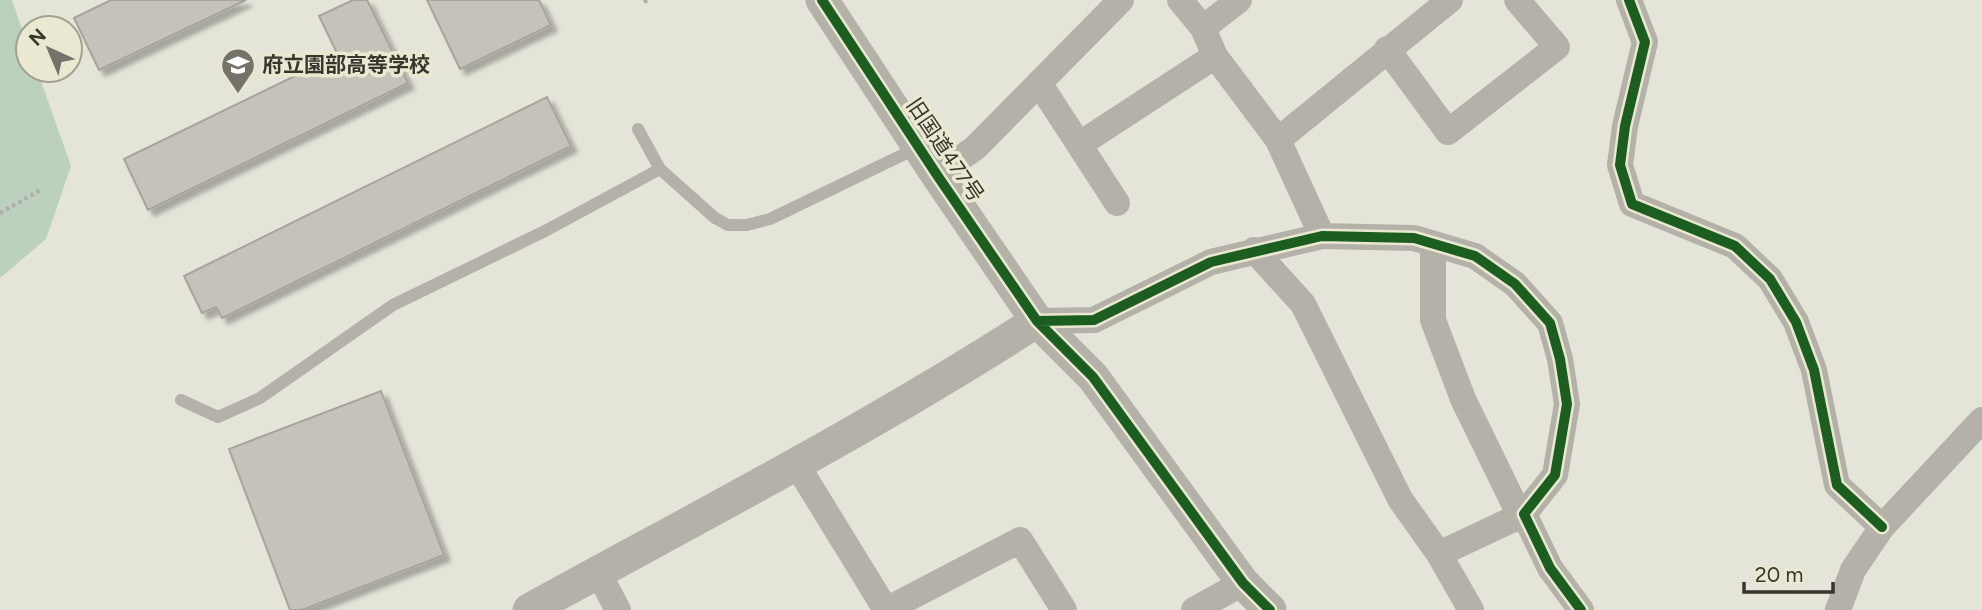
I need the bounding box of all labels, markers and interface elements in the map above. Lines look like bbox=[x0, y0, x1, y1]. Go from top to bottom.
north arrow bbox=[14, 14, 84, 84]
text: N bbox=[24, 24, 51, 51]
school or university icon: 府立園部高等学校 bbox=[219, 46, 257, 95]
place label: 府立園部高等学校 bbox=[262, 52, 430, 77]
street label: 旧国道477号 bbox=[902, 93, 989, 206]
scale bar bbox=[1744, 550, 1833, 594]
text: 20 m bbox=[1755, 562, 1803, 587]

